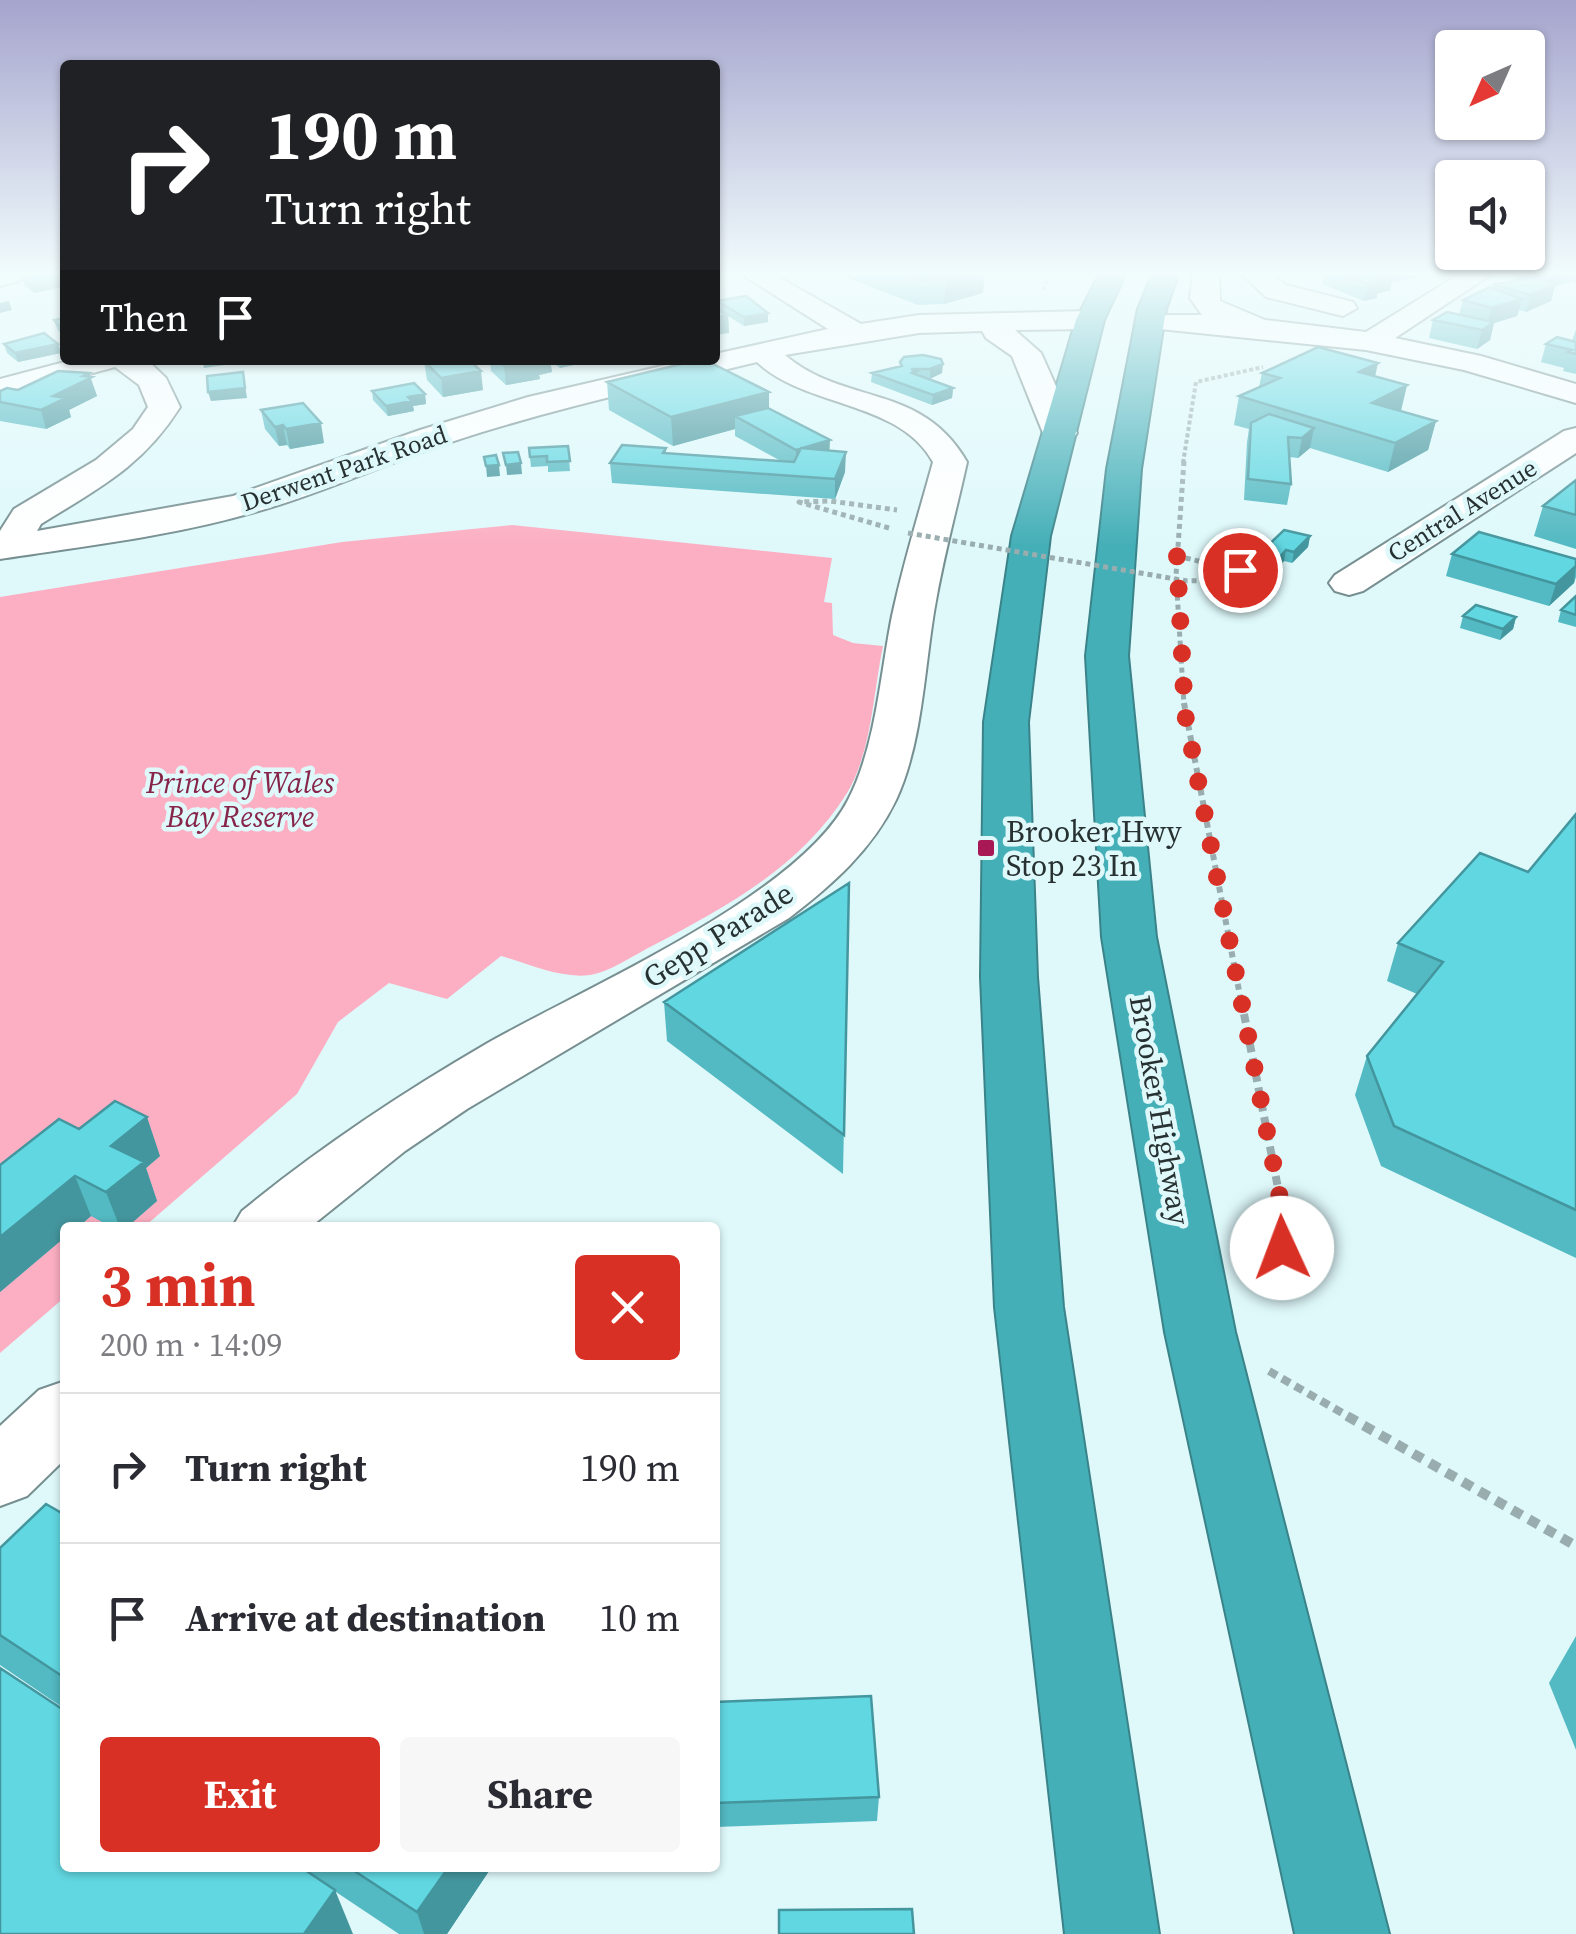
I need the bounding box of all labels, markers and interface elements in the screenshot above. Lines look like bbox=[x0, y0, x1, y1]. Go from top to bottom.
north arrow bbox=[1435, 30, 1545, 140]
map controls bbox=[1435, 30, 1545, 270]
text: 190 m bbox=[265, 86, 457, 182]
icon: right bbox=[100, 100, 230, 230]
button: sound bbox=[1435, 160, 1545, 270]
text: Turn right bbox=[265, 177, 471, 239]
icon: arrive bbox=[208, 290, 263, 345]
text: Then bbox=[100, 292, 188, 344]
street label: Derwent Park Road bbox=[237, 417, 451, 519]
street label: Central Avenue bbox=[1381, 451, 1543, 569]
pin bbox=[1198, 528, 1283, 613]
icon: arrive bbox=[1213, 543, 1268, 598]
park label: Prince of Wales Bay Reserve bbox=[145, 762, 334, 837]
place label: Brooker Hwy Stop 23 In bbox=[1006, 811, 1182, 886]
marker: Brooker Hwy Stop 23 In bbox=[975, 837, 997, 859]
street label: Gepp Parade bbox=[635, 873, 801, 997]
street label: Brooker Highway bbox=[1120, 992, 1200, 1229]
position arrow bbox=[1230, 1196, 1334, 1300]
text: 3 min bbox=[100, 1244, 256, 1326]
button: close bbox=[575, 1255, 680, 1360]
text: 200 m · 14:09 bbox=[100, 1323, 282, 1367]
icon: right bbox=[100, 1441, 155, 1496]
text: Turn right bbox=[185, 1442, 367, 1494]
text: 190 m bbox=[580, 1442, 680, 1494]
icon: arrive bbox=[100, 1591, 155, 1646]
text: Arrive at destination bbox=[185, 1592, 546, 1644]
text: 10 m bbox=[599, 1592, 680, 1644]
button: Exit bbox=[100, 1737, 380, 1852]
button: Share bbox=[400, 1737, 680, 1852]

